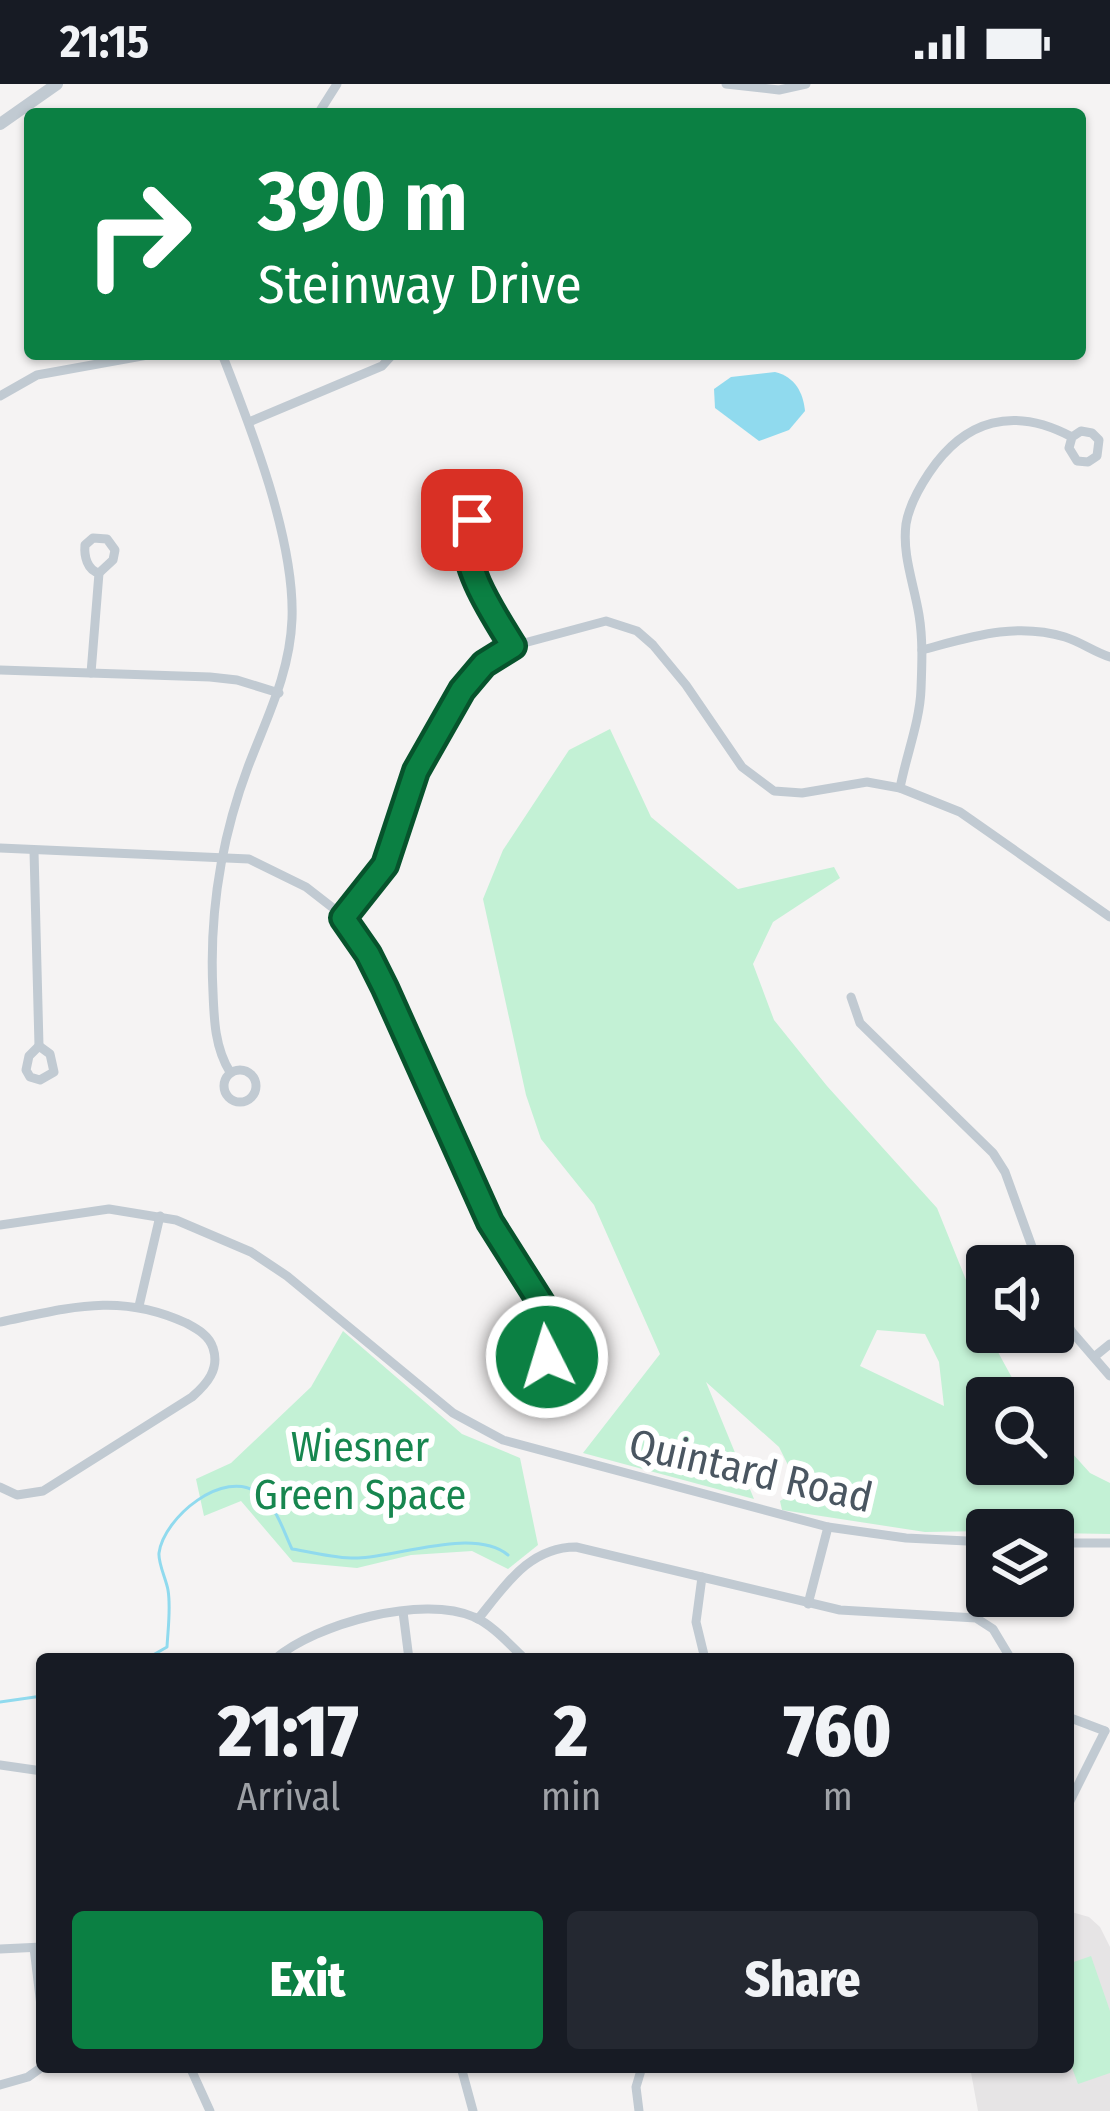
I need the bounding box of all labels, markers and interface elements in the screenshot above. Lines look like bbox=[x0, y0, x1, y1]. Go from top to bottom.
text: 21:15 bbox=[60, 15, 149, 69]
text: 390 m bbox=[258, 151, 468, 252]
icon: right bbox=[60, 156, 216, 312]
text: Steinway Drive bbox=[258, 253, 582, 317]
pin bbox=[421, 469, 523, 571]
icon: arrive bbox=[439, 487, 505, 553]
map controls bbox=[966, 1245, 1074, 1617]
button: sound bbox=[966, 1245, 1074, 1353]
position arrow bbox=[484, 1294, 610, 1420]
button: search bbox=[966, 1377, 1074, 1485]
street label: Quintard Road bbox=[624, 1419, 877, 1523]
park label: Wiesner Green Space bbox=[254, 1422, 466, 1520]
button: layers bbox=[966, 1509, 1074, 1617]
text: 21:17 bbox=[218, 1689, 359, 1775]
text: 2 bbox=[554, 1689, 588, 1775]
text: 760 bbox=[784, 1689, 892, 1775]
text: Arrival bbox=[237, 1774, 340, 1820]
text: min bbox=[541, 1774, 601, 1820]
text: m bbox=[823, 1774, 853, 1820]
button: Exit bbox=[72, 1911, 543, 2049]
button: Share bbox=[567, 1911, 1038, 2049]

